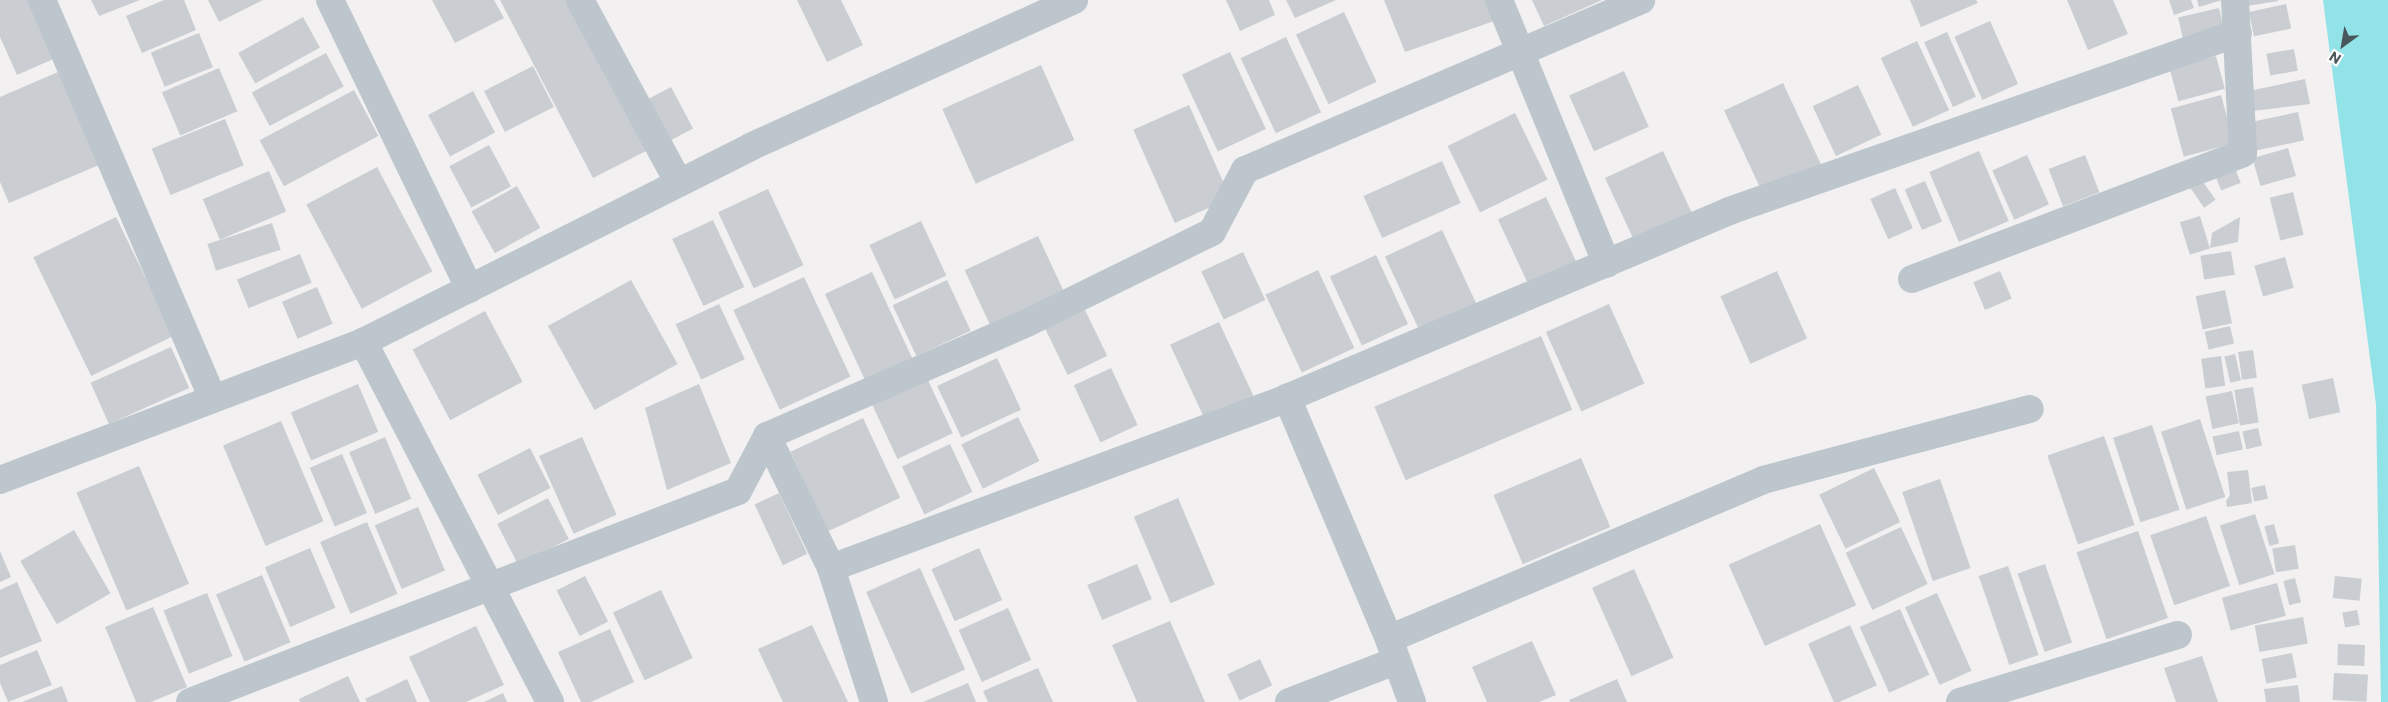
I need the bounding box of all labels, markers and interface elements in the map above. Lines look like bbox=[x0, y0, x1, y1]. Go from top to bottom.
north arrow bbox=[2318, 20, 2368, 70]
text: N bbox=[2326, 48, 2344, 68]

